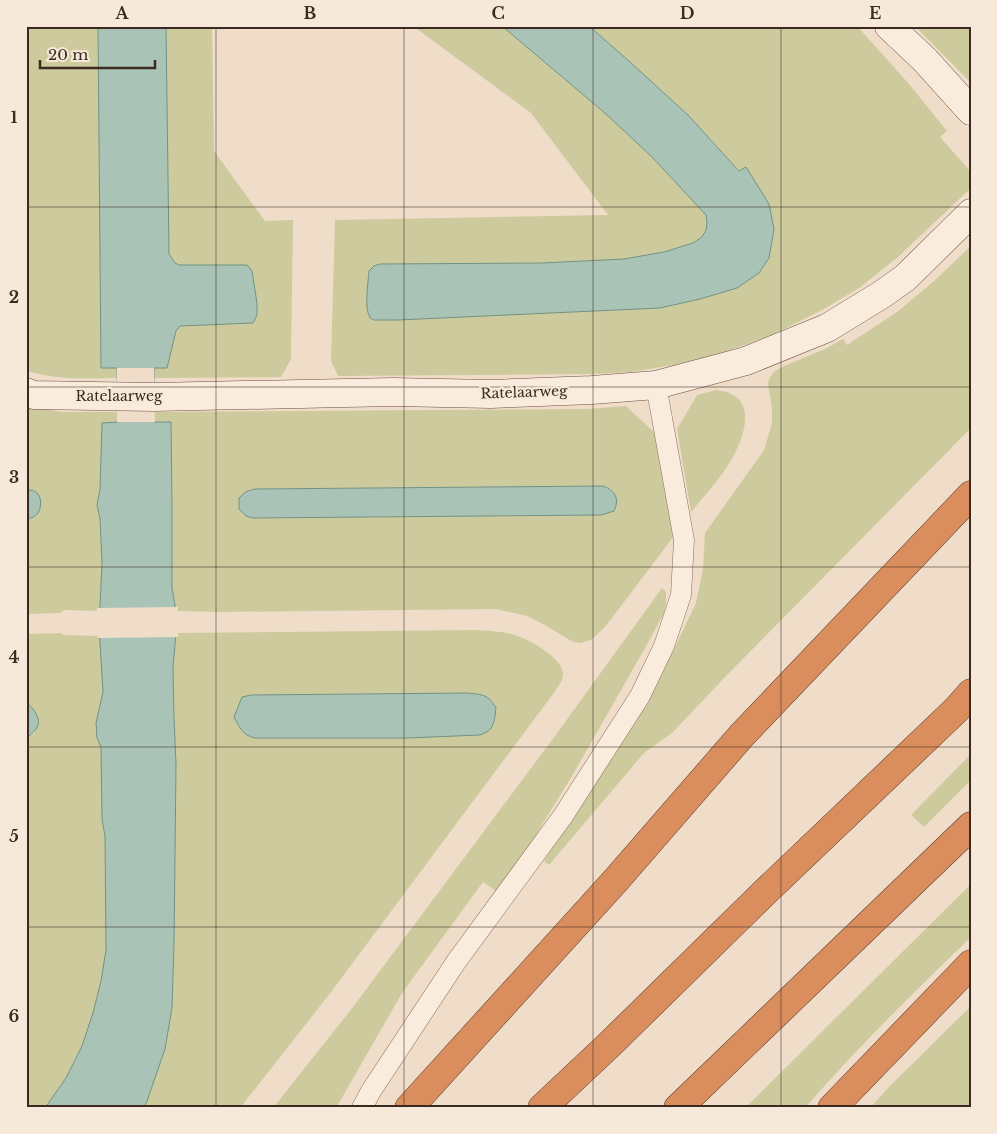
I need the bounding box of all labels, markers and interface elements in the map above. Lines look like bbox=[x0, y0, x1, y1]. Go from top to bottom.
text: A bbox=[115, 3, 130, 23]
text: B bbox=[304, 3, 317, 23]
text: C bbox=[491, 3, 505, 23]
text: D bbox=[680, 3, 694, 23]
text: E bbox=[869, 3, 881, 23]
scale bar bbox=[40, 38, 155, 70]
text: 20 m bbox=[48, 45, 88, 64]
text: 1 bbox=[11, 107, 18, 127]
text: 2 bbox=[9, 287, 19, 307]
street label: Ratelaarweg bbox=[480, 381, 568, 403]
street label: Ratelaarweg bbox=[76, 387, 163, 405]
text: 3 bbox=[9, 467, 19, 487]
text: 4 bbox=[9, 647, 19, 667]
text: 5 bbox=[9, 826, 19, 846]
text: 6 bbox=[9, 1006, 20, 1026]

